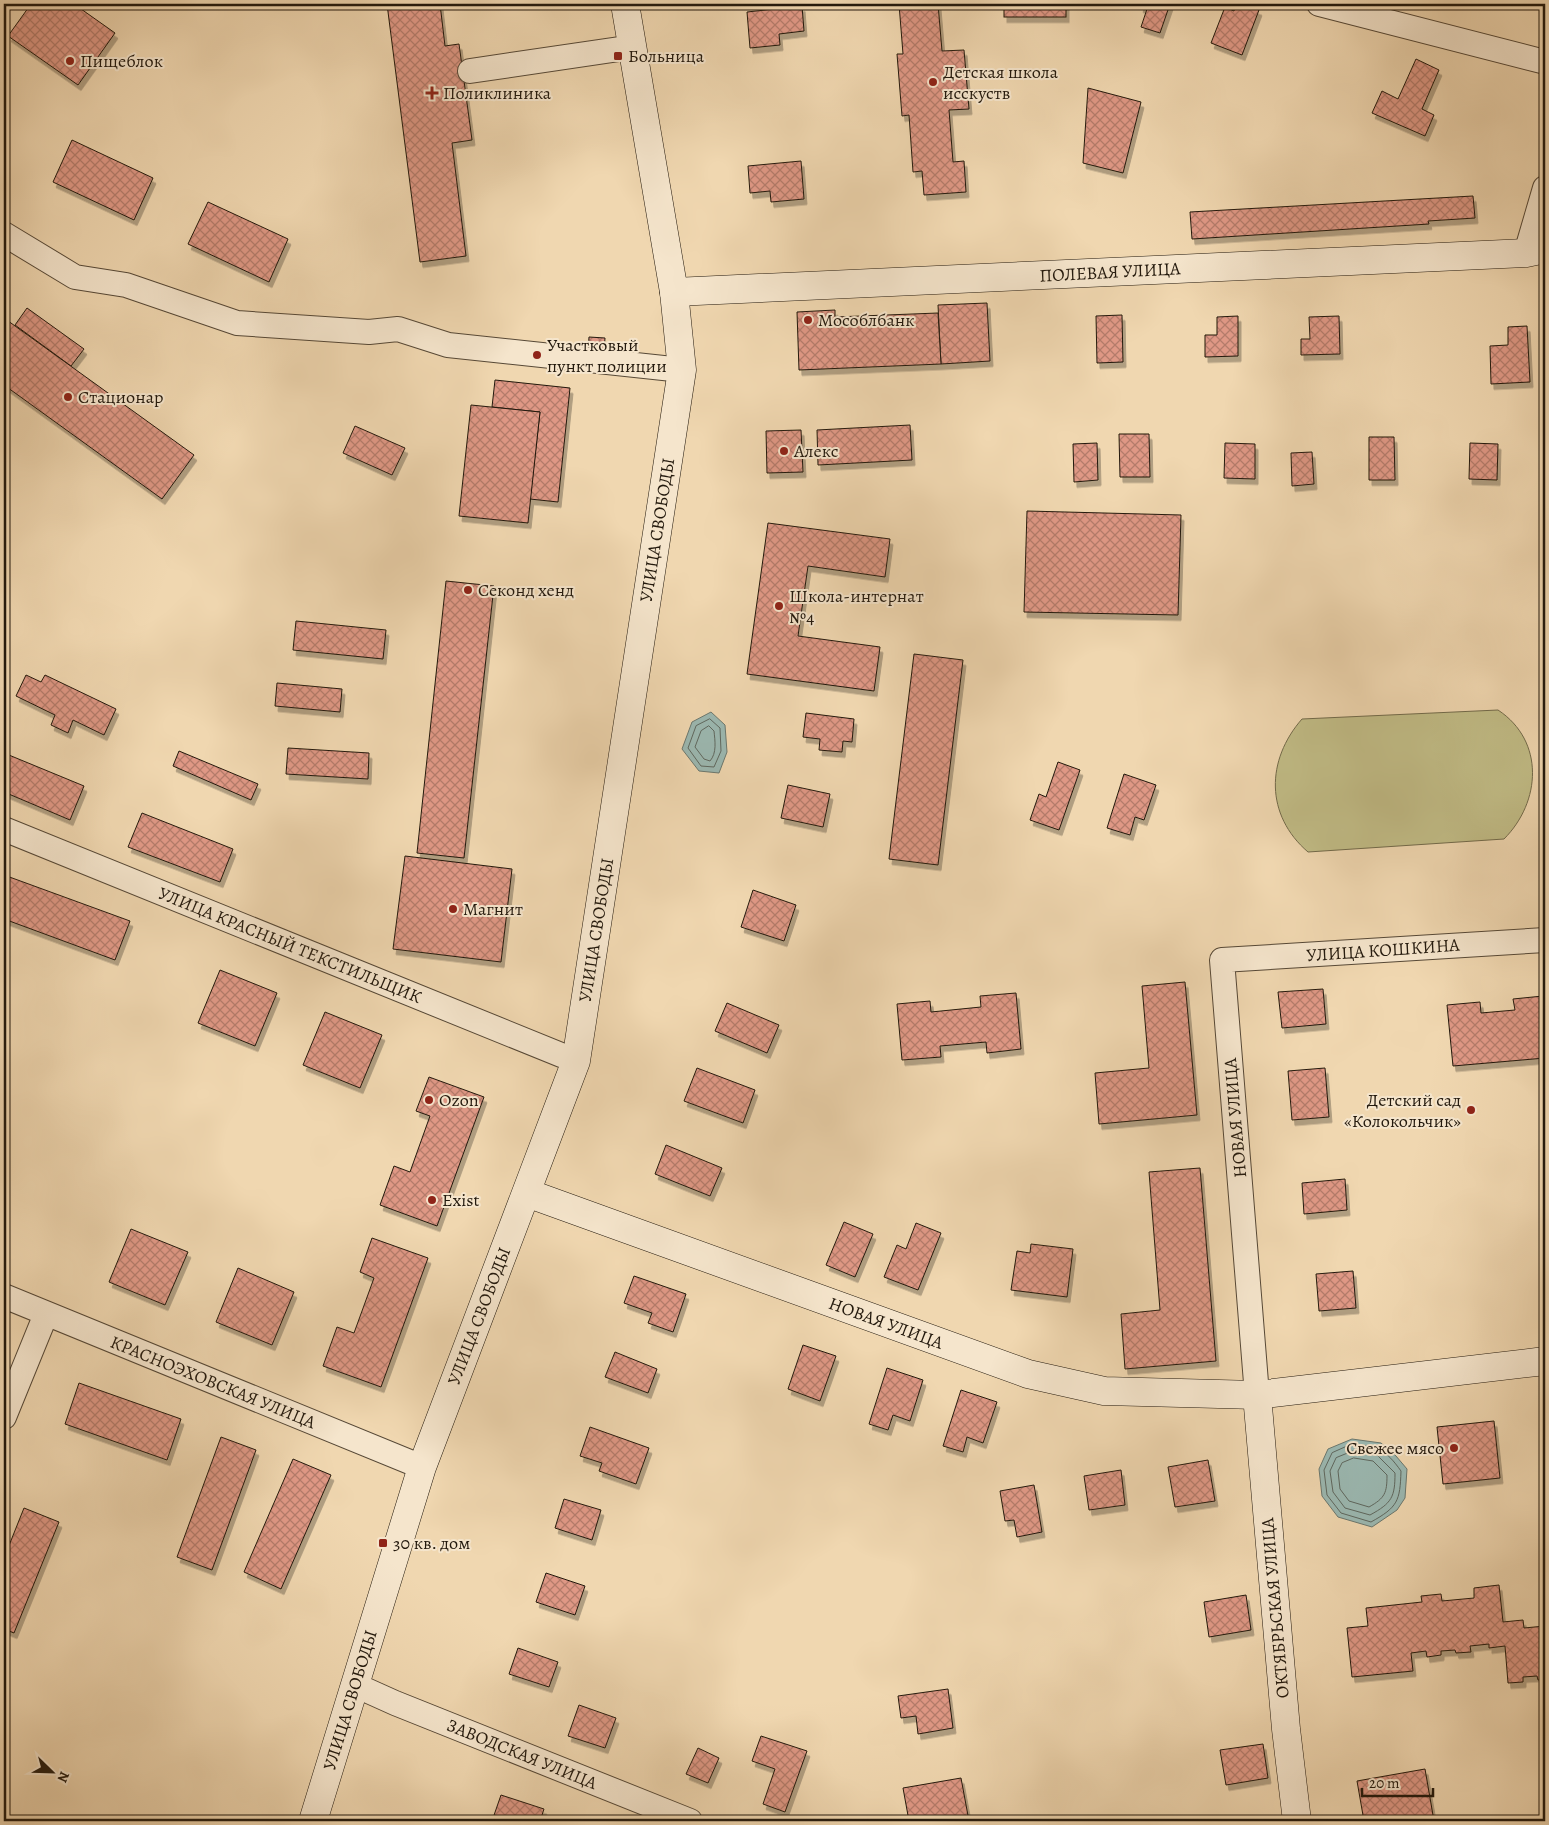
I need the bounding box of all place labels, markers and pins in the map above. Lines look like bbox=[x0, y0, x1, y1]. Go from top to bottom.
place label: Больница bbox=[628, 44, 705, 68]
place label: Пищеблок bbox=[80, 49, 163, 73]
marker: Больница bbox=[612, 50, 624, 62]
marker: Пищеблок bbox=[64, 55, 76, 67]
place label: Детская школа исскуств bbox=[943, 60, 1059, 105]
marker: Детская школа исскуств bbox=[927, 76, 939, 88]
place label: Поликлиника bbox=[443, 81, 552, 105]
marker: Поликлиника bbox=[425, 86, 439, 100]
place label: Мособлбанк bbox=[818, 308, 915, 332]
marker: Мособлбанк bbox=[802, 314, 814, 326]
place label: Участковый пункт полиции bbox=[547, 333, 667, 378]
marker: Участковый пункт полиции bbox=[531, 349, 543, 361]
place label: Стационар bbox=[78, 385, 163, 409]
marker: Стационар bbox=[62, 391, 74, 403]
place label: Алекс bbox=[793, 439, 839, 463]
marker: Алекс bbox=[778, 445, 790, 457]
place label: Секонд хенд bbox=[478, 578, 574, 602]
marker: Секонд хенд bbox=[462, 584, 474, 596]
place label: Школа-интернат №4 bbox=[789, 584, 924, 629]
marker: Школа-интернат №4 bbox=[773, 600, 785, 612]
place label: Магнит bbox=[463, 897, 523, 921]
marker: Магнит bbox=[447, 903, 459, 915]
place label: Ozon bbox=[439, 1088, 479, 1112]
place label: Детский сад «Колокольчик» bbox=[1344, 1088, 1461, 1133]
marker: Ozon bbox=[423, 1094, 435, 1106]
marker: Детский сад «Колокольчик» bbox=[1465, 1104, 1477, 1116]
place label: Exist bbox=[442, 1188, 479, 1212]
marker: Exist bbox=[426, 1194, 438, 1206]
place label: Свежее мясо bbox=[1346, 1436, 1444, 1460]
marker: Свежее мясо bbox=[1448, 1442, 1460, 1454]
place label: 30 кв. дом bbox=[393, 1531, 470, 1555]
marker: 30 кв. дом bbox=[377, 1537, 389, 1549]

